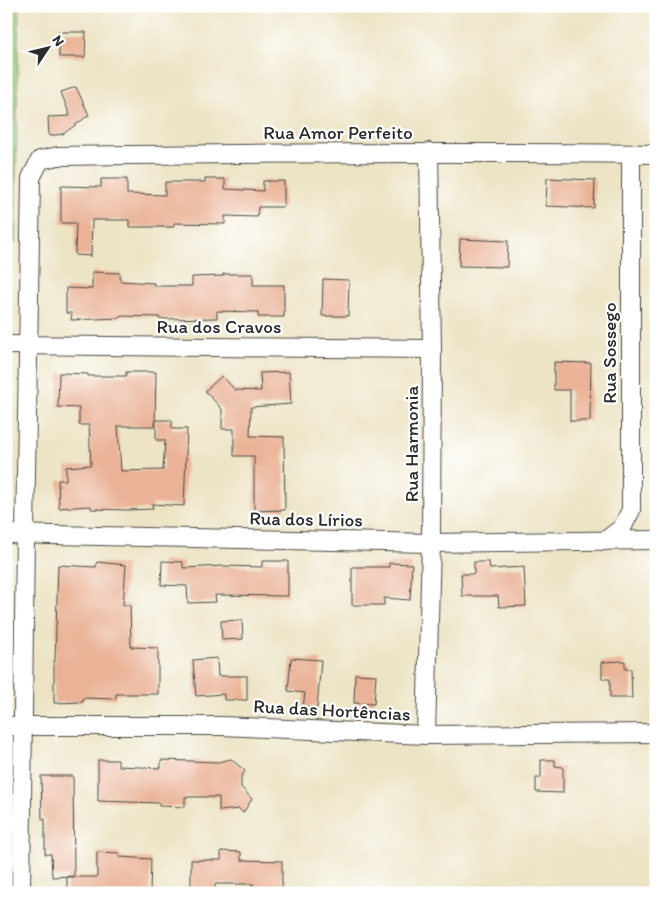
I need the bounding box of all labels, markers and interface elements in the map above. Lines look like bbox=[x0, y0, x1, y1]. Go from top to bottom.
north arrow bbox=[22, 22, 72, 72]
text: N bbox=[49, 32, 68, 50]
street label: Rua Amor Perfeito bbox=[263, 121, 413, 144]
street label: Rua Sossego bbox=[598, 302, 621, 404]
street label: Rua dos Cravos bbox=[157, 315, 281, 338]
street label: Rua Harmonia bbox=[400, 386, 423, 502]
street label: Rua dos Lírios bbox=[249, 507, 363, 531]
street label: Rua das Hortências bbox=[253, 694, 411, 726]

